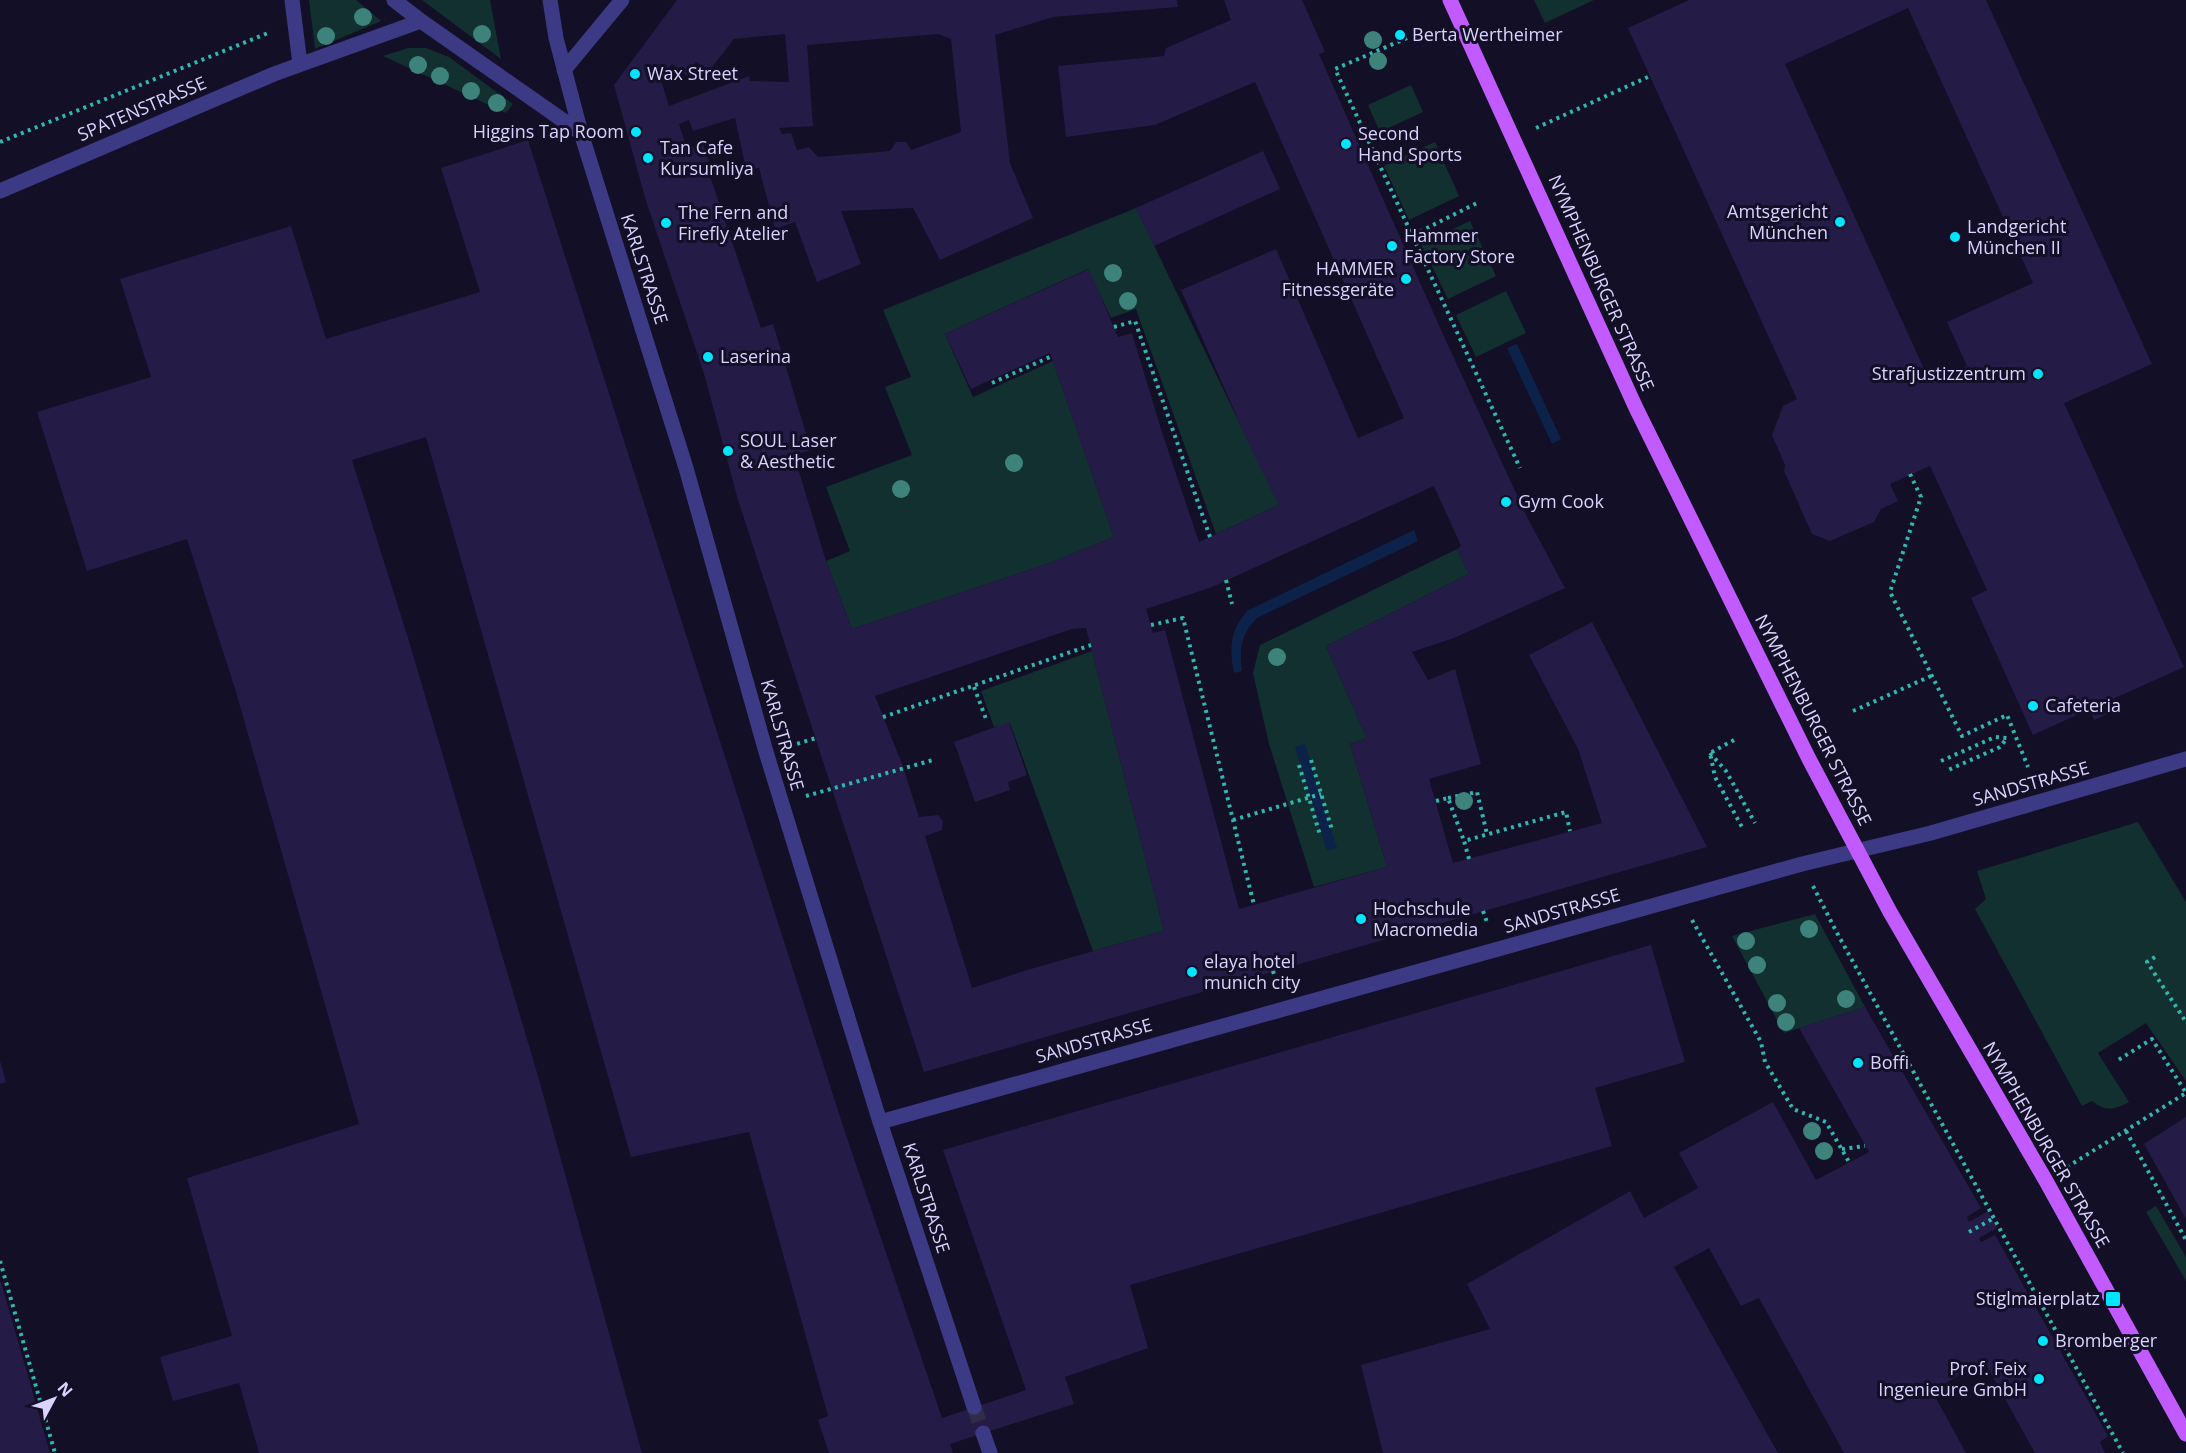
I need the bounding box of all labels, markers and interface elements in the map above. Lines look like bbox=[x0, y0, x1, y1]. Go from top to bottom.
place label: Berta Wertheimer bbox=[1412, 22, 1563, 46]
marker: Berta Wertheimer bbox=[1393, 28, 1407, 42]
place label: Wax Street bbox=[647, 61, 738, 85]
marker: Wax Street bbox=[628, 67, 642, 81]
street label: SPATENSTRASSE bbox=[74, 70, 210, 146]
place label: Higgins Tap Room bbox=[473, 119, 624, 143]
place label: Second Hand Sports bbox=[1358, 121, 1462, 166]
marker: Higgins Tap Room bbox=[629, 125, 643, 139]
place label: Tan Cafe Kursumliya bbox=[660, 135, 754, 180]
marker: Second Hand Sports bbox=[1339, 137, 1353, 151]
marker: Tan Cafe Kursumliya bbox=[641, 151, 655, 165]
street label: NYMPHENBURGER STRASSE bbox=[1543, 171, 1661, 394]
place label: Amtsgericht München bbox=[1727, 199, 1828, 244]
place label: The Fern and Firefly Atelier bbox=[678, 200, 789, 245]
street label: KARLSTRASSE bbox=[616, 210, 674, 327]
place label: Landgericht München II bbox=[1967, 214, 2066, 259]
marker: Amtsgericht München bbox=[1833, 215, 1847, 229]
marker: The Fern and Firefly Atelier bbox=[659, 216, 673, 230]
place label: Hammer Factory Store bbox=[1404, 223, 1515, 268]
marker: Landgericht München II bbox=[1948, 230, 1962, 244]
marker: Hammer Factory Store bbox=[1385, 239, 1399, 253]
place label: HAMMER Fitnessgeräte bbox=[1282, 256, 1394, 301]
marker: HAMMER Fitnessgeräte bbox=[1399, 272, 1413, 286]
place label: Laserina bbox=[720, 344, 791, 368]
marker: Laserina bbox=[701, 350, 715, 364]
place label: Strafjustizzentrum bbox=[1872, 361, 2026, 385]
marker: Strafjustizzentrum bbox=[2031, 367, 2045, 381]
place label: SOUL Laser & Aesthetic bbox=[740, 428, 837, 473]
marker: SOUL Laser & Aesthetic bbox=[721, 444, 735, 458]
place label: Gym Cook bbox=[1518, 489, 1604, 513]
marker: Gym Cook bbox=[1499, 495, 1513, 509]
street label: NYMPHENBURGER STRASSE bbox=[1750, 610, 1878, 829]
street label: KARLSTRASSE bbox=[756, 676, 810, 793]
place label: Cafeteria bbox=[2045, 693, 2121, 717]
marker: Cafeteria bbox=[2026, 699, 2040, 713]
street label: SANDSTRASSE bbox=[1970, 755, 2092, 811]
street label: SANDSTRASSE bbox=[1501, 882, 1623, 938]
place label: Hochschule Macromedia bbox=[1373, 896, 1478, 941]
marker: Hochschule Macromedia bbox=[1354, 912, 1368, 926]
place label: elaya hotel munich city bbox=[1204, 949, 1301, 994]
marker: elaya hotel munich city bbox=[1185, 965, 1199, 979]
street label: SANDSTRASSE bbox=[1033, 1012, 1155, 1068]
street label: NYMPHENBURGER STRASSE bbox=[1978, 1037, 2116, 1252]
place label: Boffi bbox=[1870, 1050, 1909, 1074]
marker: Boffi bbox=[1851, 1056, 1865, 1070]
street label: KARLSTRASSE bbox=[898, 1139, 956, 1256]
place label: Stiglmaierplatz bbox=[1976, 1286, 2100, 1310]
marker: Stiglmaierplatz bbox=[2104, 1290, 2122, 1308]
place label: Bromberger bbox=[2055, 1328, 2158, 1352]
marker: Bromberger bbox=[2036, 1334, 2050, 1348]
place label: Prof. Feix Ingenieure GmbH bbox=[1878, 1356, 2028, 1401]
north arrow bbox=[24, 1369, 84, 1429]
marker: Prof. Feix Ingenieure GmbH bbox=[2032, 1372, 2046, 1386]
text: N bbox=[53, 1377, 78, 1401]

